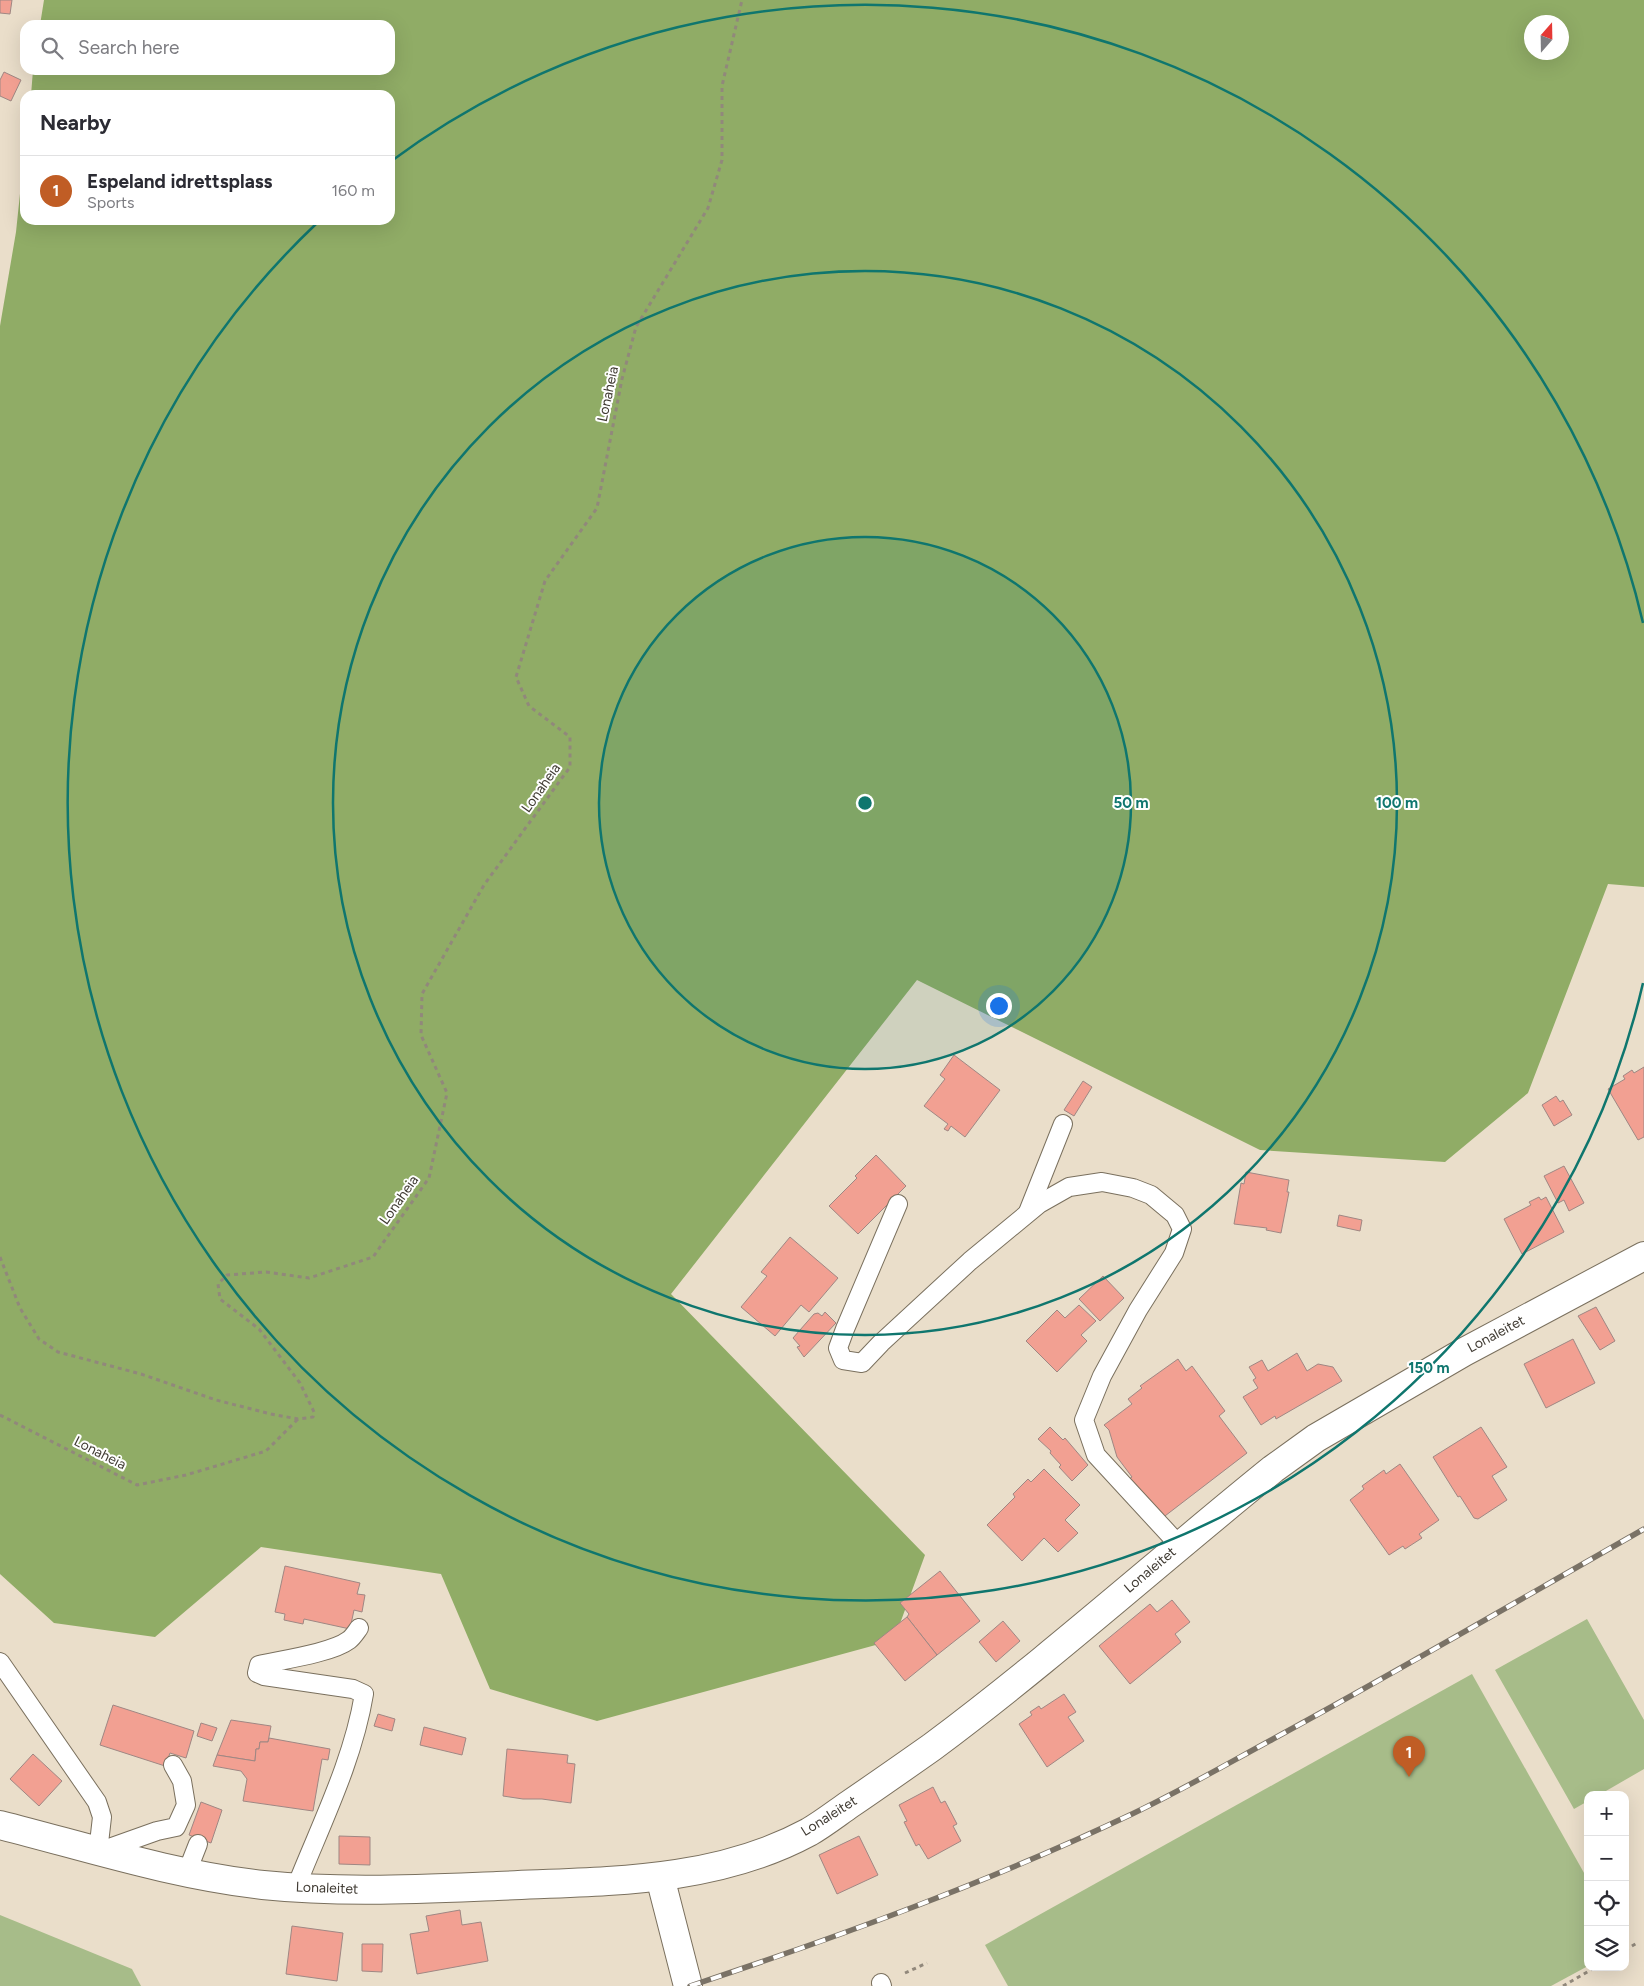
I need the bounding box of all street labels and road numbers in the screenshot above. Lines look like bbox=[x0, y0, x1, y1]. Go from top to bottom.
street label: Lonaheia bbox=[594, 365, 622, 423]
street label: Lonaheia bbox=[518, 760, 564, 816]
street label: Lonaheia bbox=[376, 1172, 422, 1228]
street label: Lonaleitet bbox=[1464, 1312, 1528, 1356]
street label: Lonaheia bbox=[71, 1433, 129, 1473]
street label: Lonaleitet bbox=[1121, 1543, 1179, 1597]
street label: Lonaleitet bbox=[798, 1792, 860, 1840]
street label: Lonaleitet bbox=[295, 1878, 359, 1898]

